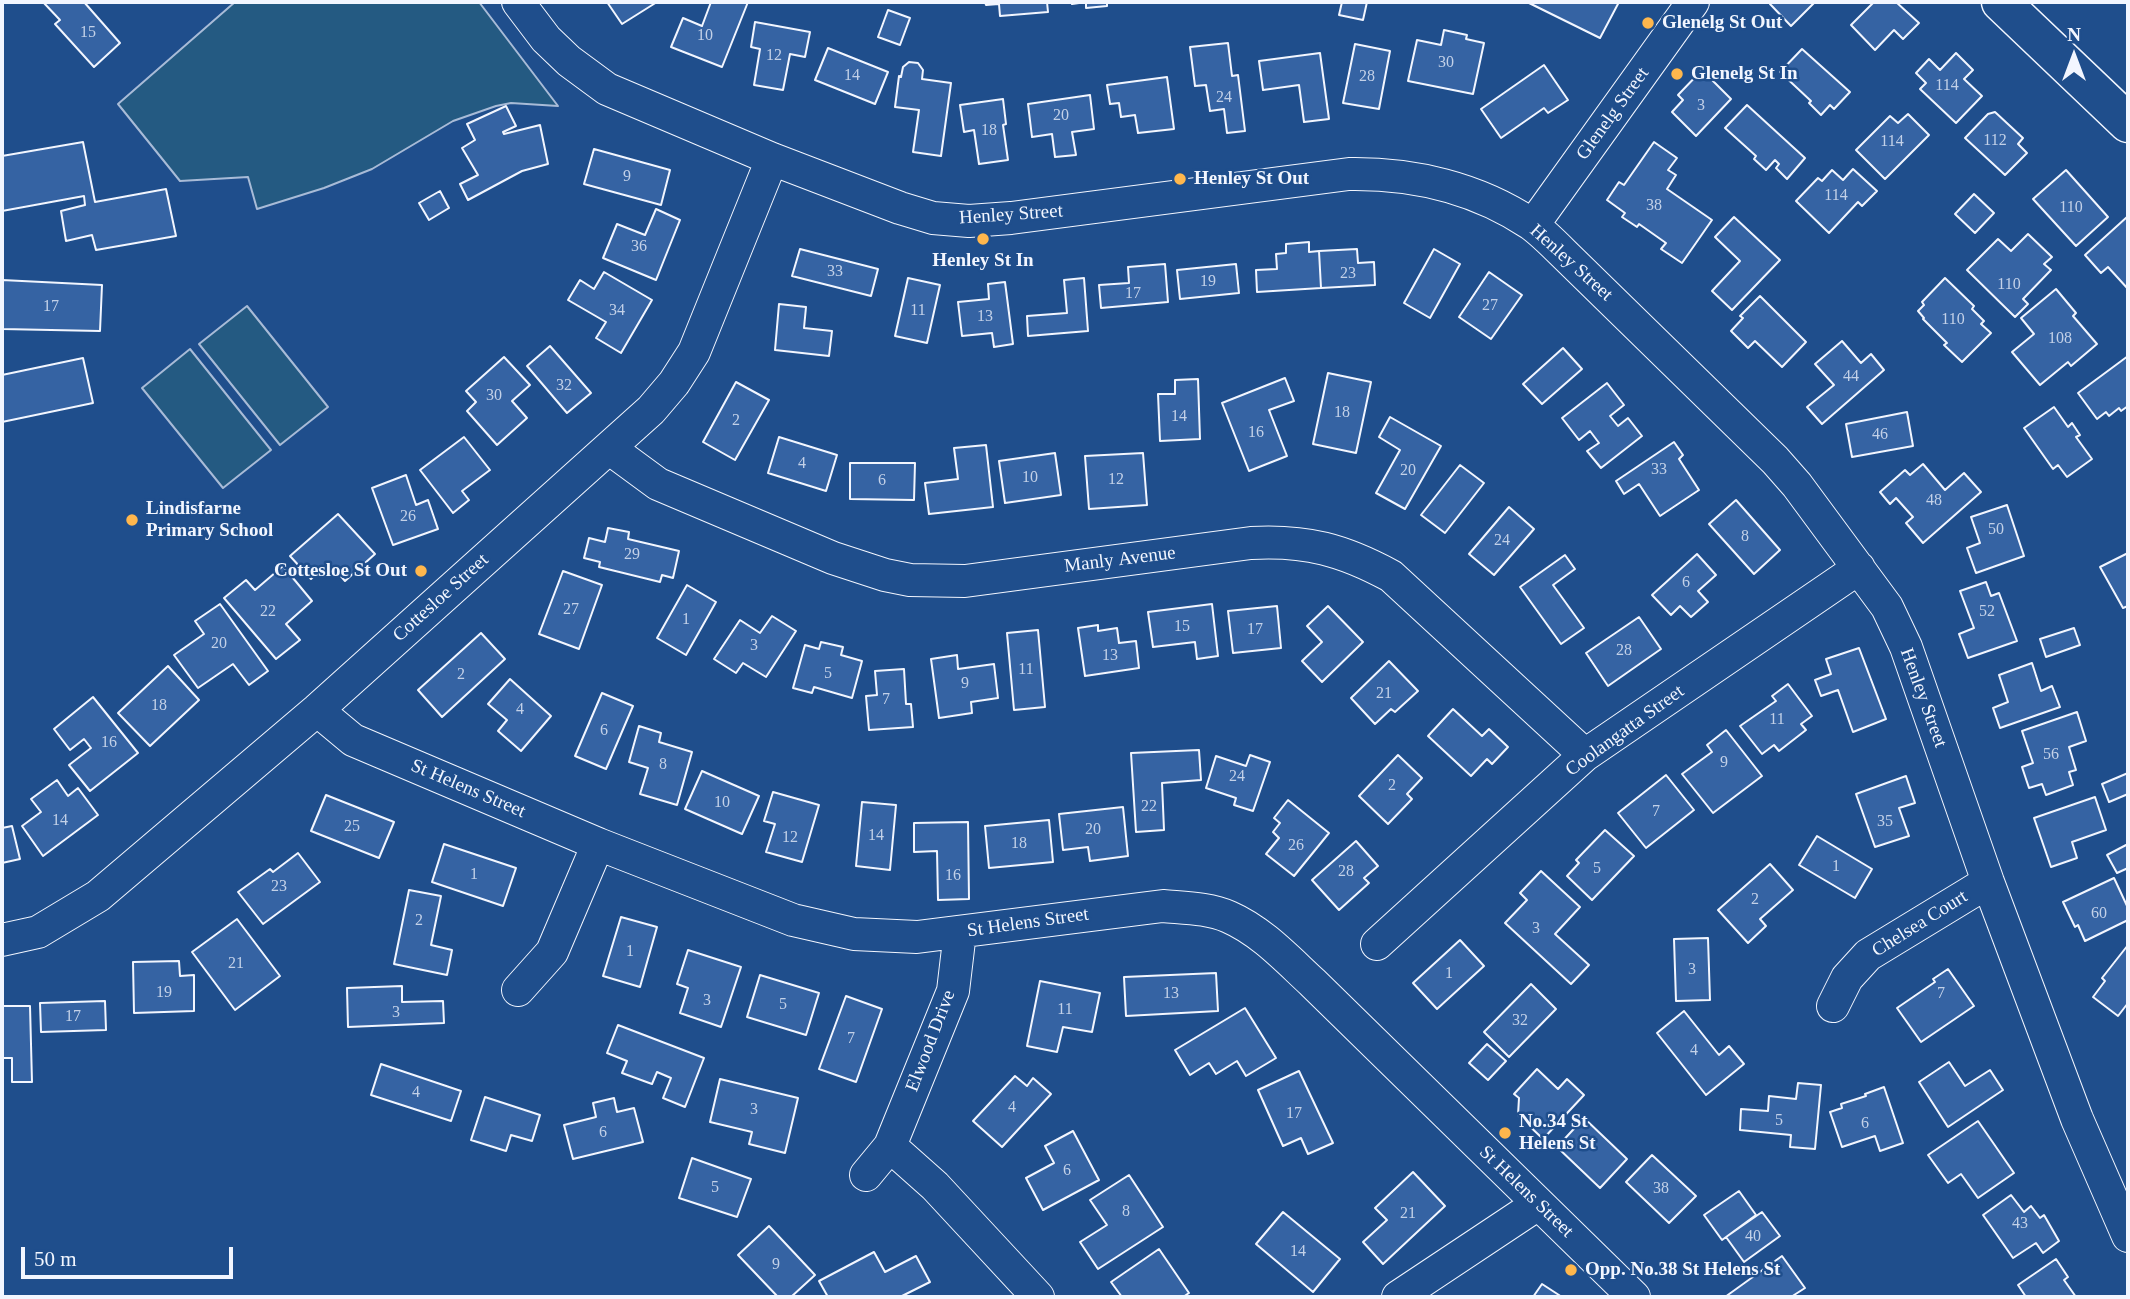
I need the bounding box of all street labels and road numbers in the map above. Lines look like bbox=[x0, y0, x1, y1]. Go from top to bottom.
street label: Glenelg Street bbox=[1572, 63, 1654, 165]
street label: Henley Street bbox=[958, 200, 1064, 230]
street label: Henley Street bbox=[1525, 220, 1617, 306]
street label: Manly Avenue bbox=[1063, 542, 1177, 578]
street label: Cottesloe Street bbox=[388, 549, 494, 647]
street label: Henley Street bbox=[1895, 645, 1951, 751]
street label: Coolangatta Street bbox=[1561, 680, 1689, 782]
street label: St Helens Street bbox=[407, 755, 529, 823]
street label: Chelsea Court bbox=[1868, 886, 1972, 962]
street label: St Helens Street bbox=[966, 903, 1090, 943]
street label: Elwood Drive bbox=[901, 987, 961, 1095]
street label: St Helens Street bbox=[1474, 1141, 1578, 1243]

